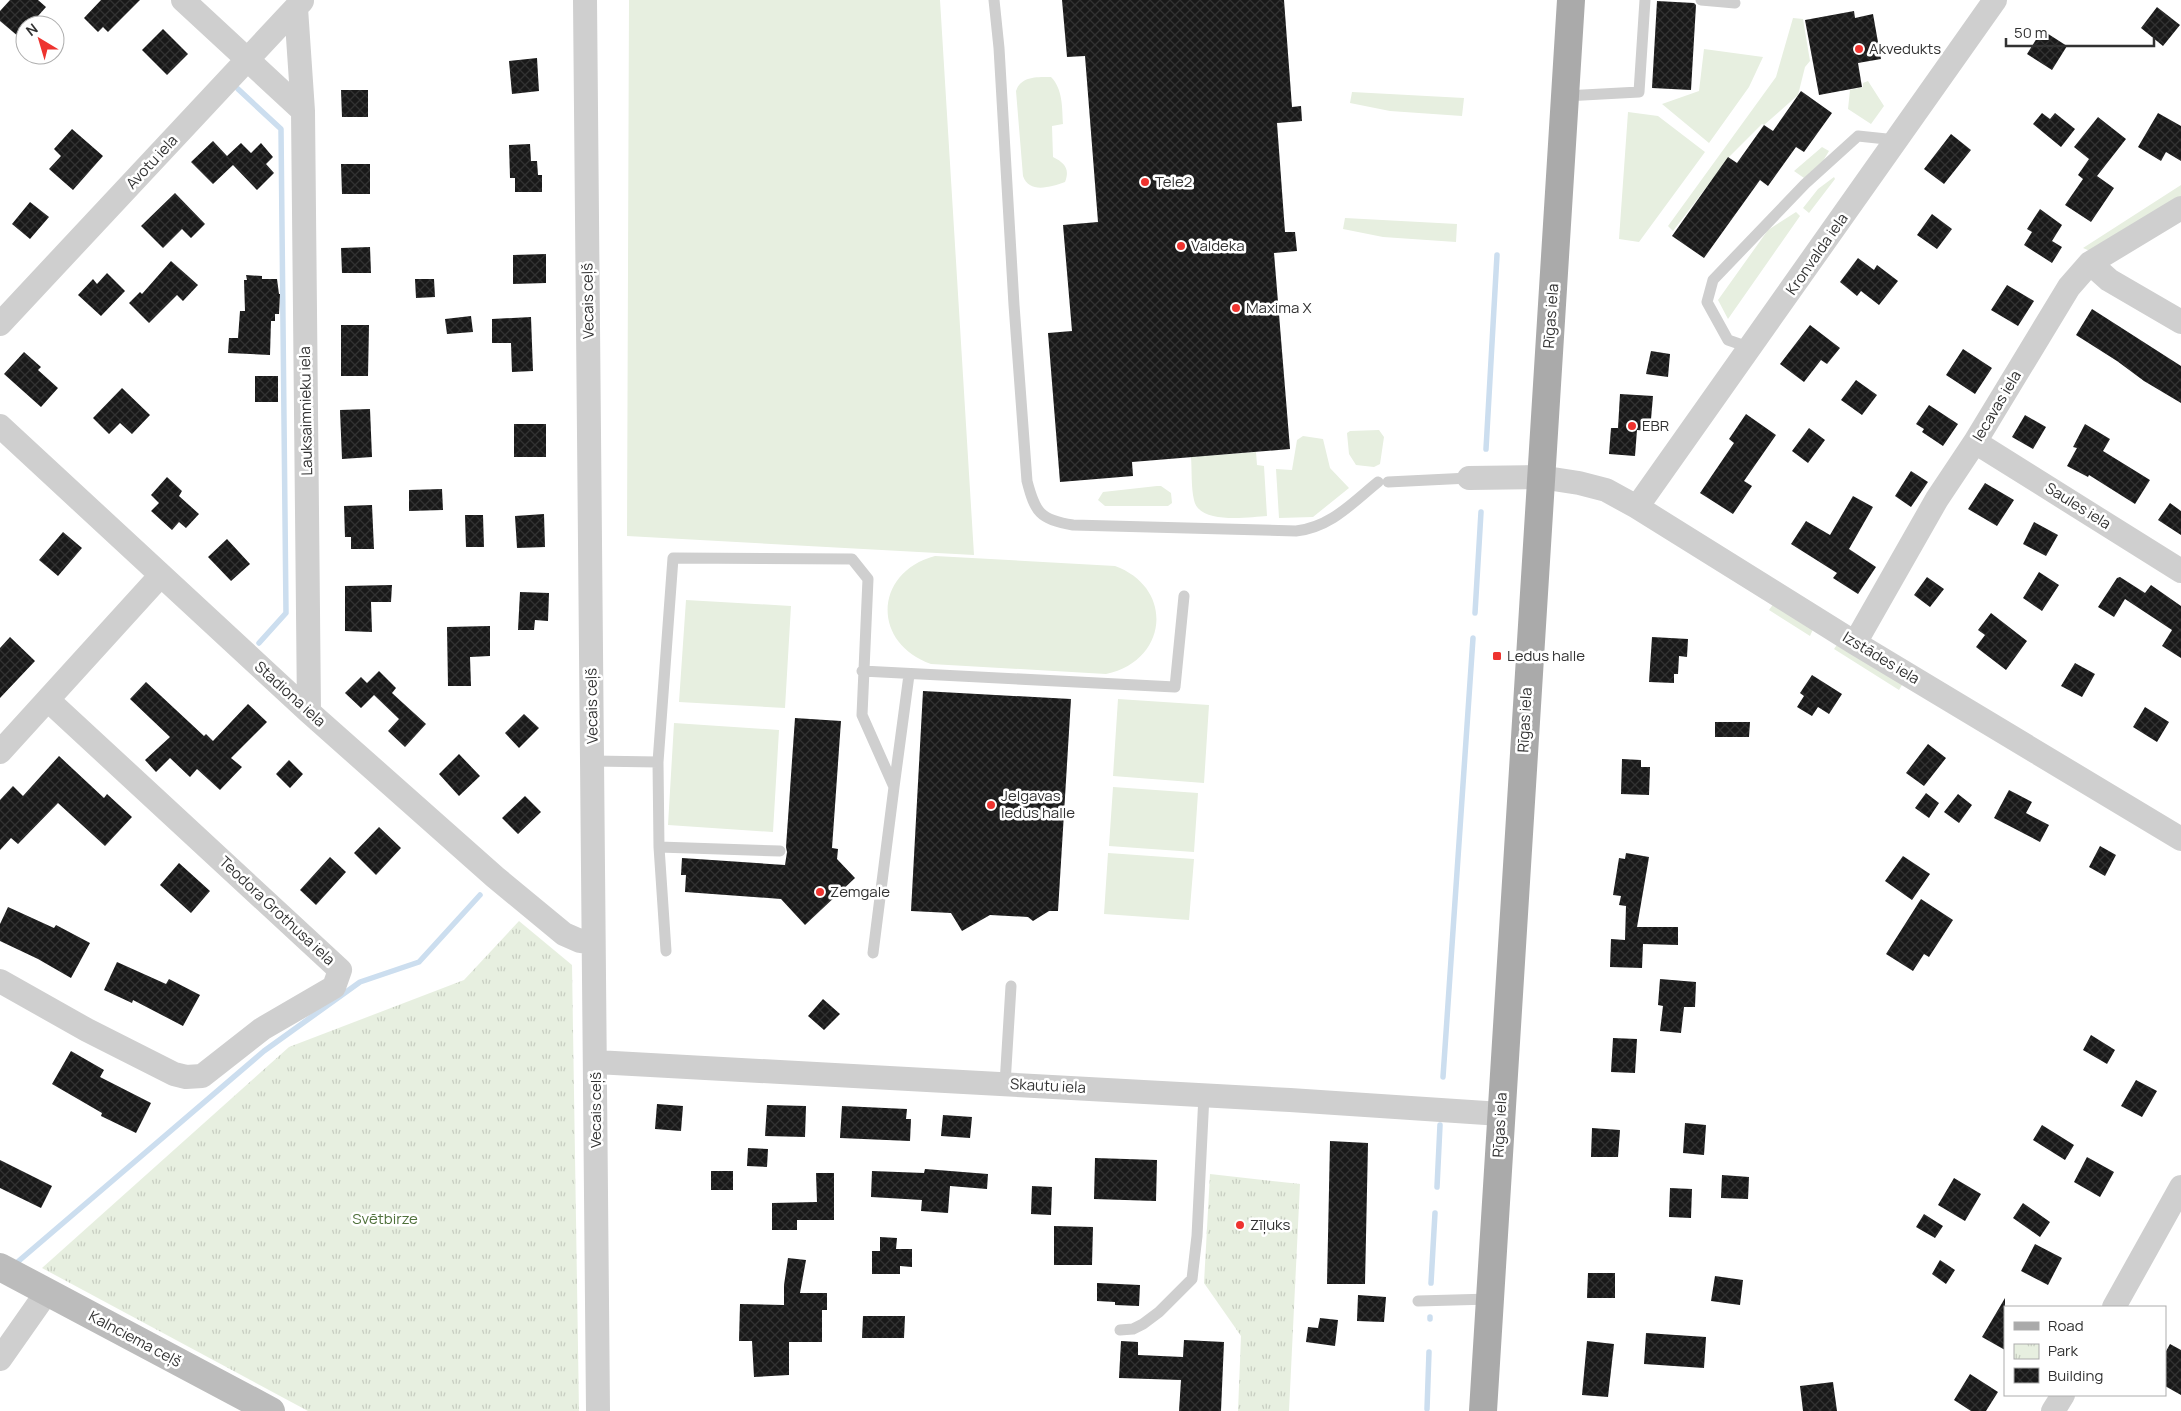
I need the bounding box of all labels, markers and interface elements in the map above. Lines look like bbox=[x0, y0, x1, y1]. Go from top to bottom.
north arrow bbox=[15, 15, 65, 65]
scale bar bbox=[2006, 15, 2154, 47]
text: N bbox=[22, 19, 42, 40]
text: 50 m bbox=[2014, 22, 2048, 43]
place label: Akvedukts bbox=[1869, 38, 1941, 59]
marker: Akvedukts bbox=[1853, 43, 1865, 55]
street label: Avotu iela bbox=[121, 130, 182, 193]
place label: Tele2 bbox=[1155, 171, 1192, 192]
marker: Tele2 bbox=[1139, 176, 1151, 188]
street label: Kronvalda iela bbox=[1781, 209, 1853, 299]
place label: Valdeka bbox=[1191, 235, 1245, 256]
marker: Valdeka bbox=[1175, 240, 1187, 252]
street label: Vecais ceļš bbox=[576, 263, 599, 339]
street label: Rīgas iela bbox=[1538, 283, 1563, 349]
place label: Maxima X bbox=[1246, 297, 1312, 318]
marker: Maxima X bbox=[1230, 302, 1242, 314]
street label: Lauksaimnieku iela bbox=[294, 346, 317, 476]
street label: Iecavas iela bbox=[1967, 366, 2026, 445]
place label: EBR bbox=[1642, 415, 1669, 436]
marker: EBR bbox=[1626, 420, 1638, 432]
street label: Saules iela bbox=[2041, 477, 2115, 534]
street label: Izstādes iela bbox=[1839, 626, 1924, 689]
place label: Ledus halle bbox=[1507, 645, 1585, 666]
marker: Ledus halle bbox=[1491, 650, 1503, 662]
street label: Stadiona iela bbox=[250, 656, 331, 731]
street label: Vecais ceļš bbox=[580, 668, 603, 744]
street label: Rīgas iela bbox=[1512, 687, 1537, 753]
place label: Jelgavas ledus halle bbox=[1001, 785, 1075, 823]
marker: Jelgavas ledus halle bbox=[985, 799, 997, 811]
street label: Teodora Grothusa iela bbox=[215, 851, 340, 970]
place label: Zemgale bbox=[830, 881, 890, 902]
marker: Zemgale bbox=[814, 886, 826, 898]
street label: Vecais ceļš bbox=[585, 1072, 606, 1148]
street label: Skautu iela bbox=[1010, 1073, 1087, 1098]
street label: Rīgas iela bbox=[1487, 1092, 1512, 1158]
park label: Svētbirze bbox=[352, 1208, 418, 1229]
place label: Zīļuks bbox=[1250, 1214, 1290, 1235]
marker: Zīļuks bbox=[1234, 1219, 1246, 1231]
street label: Kalnciema ceļš bbox=[85, 1305, 185, 1372]
legend bbox=[2004, 1306, 2166, 1396]
text: Road bbox=[2048, 1315, 2084, 1336]
text: Park bbox=[2048, 1340, 2078, 1361]
text: Building bbox=[2048, 1365, 2103, 1386]

